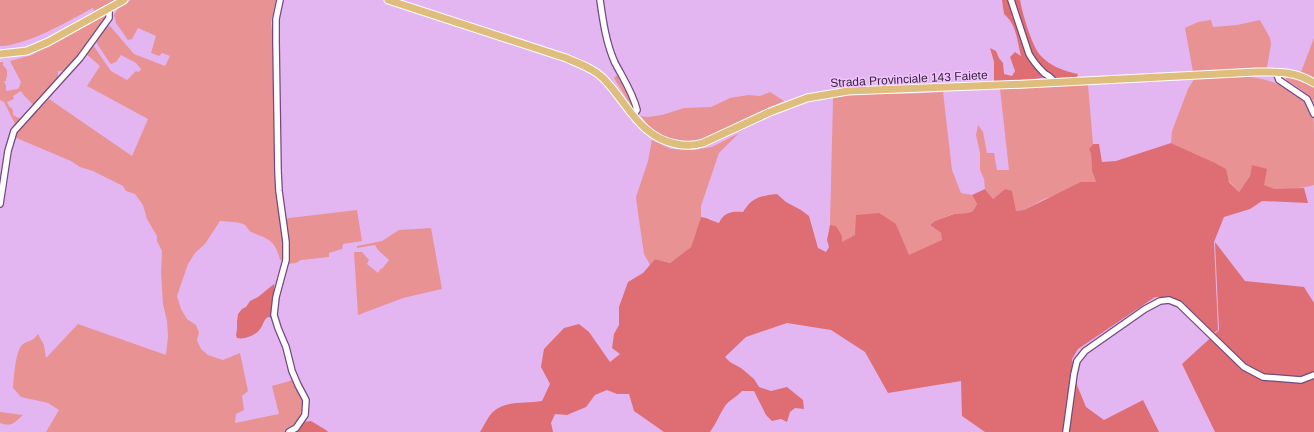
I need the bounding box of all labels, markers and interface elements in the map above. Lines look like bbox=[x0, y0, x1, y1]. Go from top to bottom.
street label: Strada Provinciale 143 Faiete bbox=[830, 68, 988, 90]

